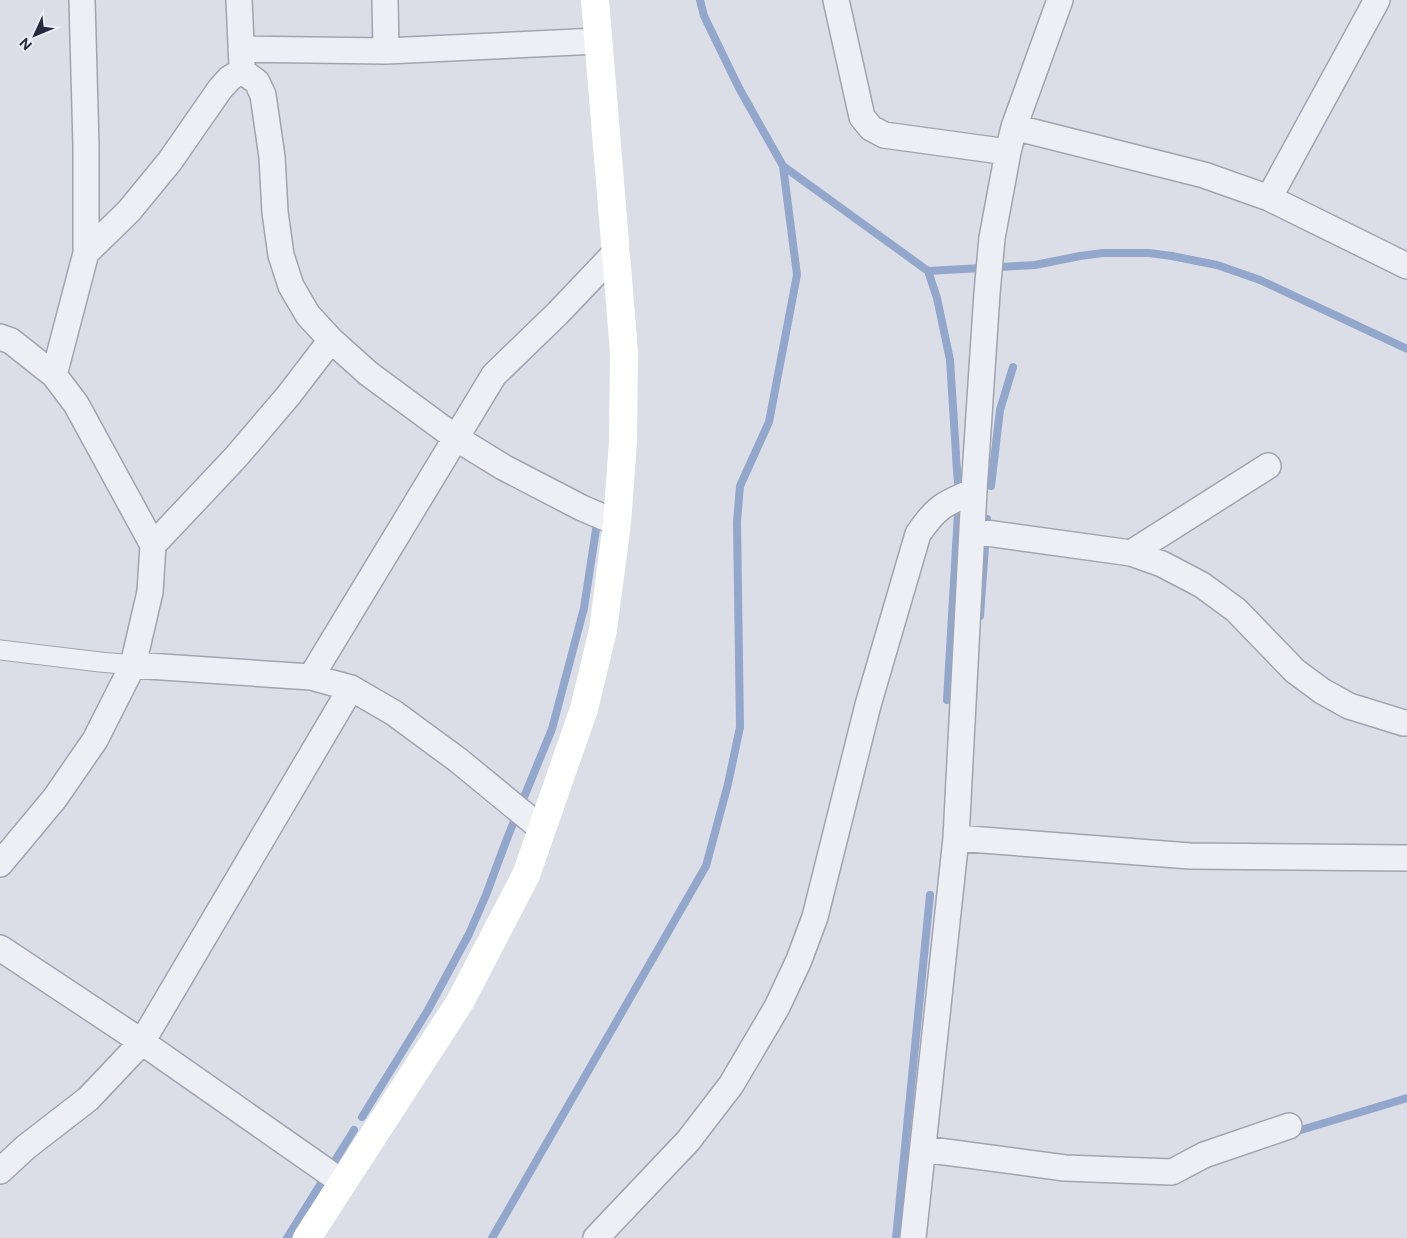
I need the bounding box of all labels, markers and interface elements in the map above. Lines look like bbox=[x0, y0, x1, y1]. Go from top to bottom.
north arrow bbox=[10, 10, 60, 60]
text: N bbox=[16, 34, 36, 53]

